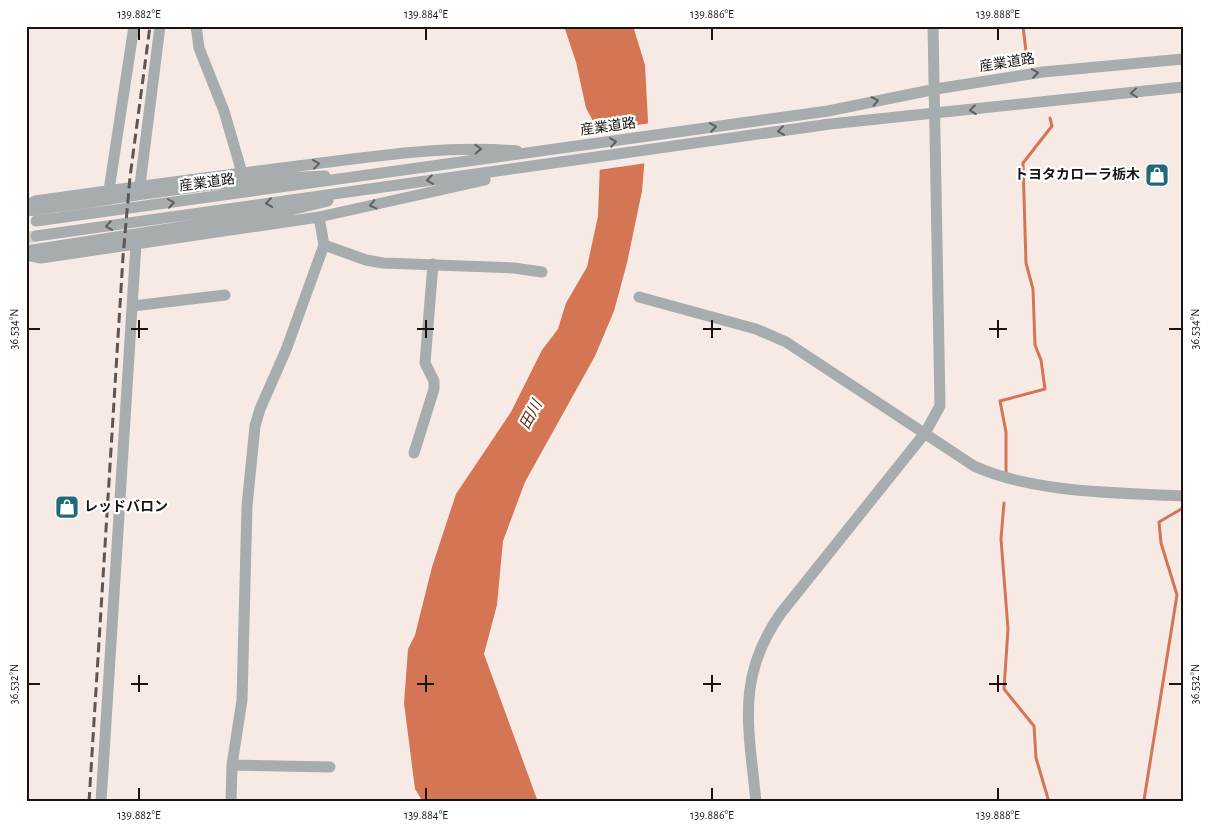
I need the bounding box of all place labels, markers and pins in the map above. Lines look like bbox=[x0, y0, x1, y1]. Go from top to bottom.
shop icon: トヨタカローラ栃木 bbox=[1144, 162, 1170, 188]
place label: トヨタカローラ栃木 bbox=[1014, 167, 1140, 182]
shop icon: レッドバロン bbox=[54, 494, 80, 520]
place label: レッドバロン bbox=[84, 499, 168, 514]

